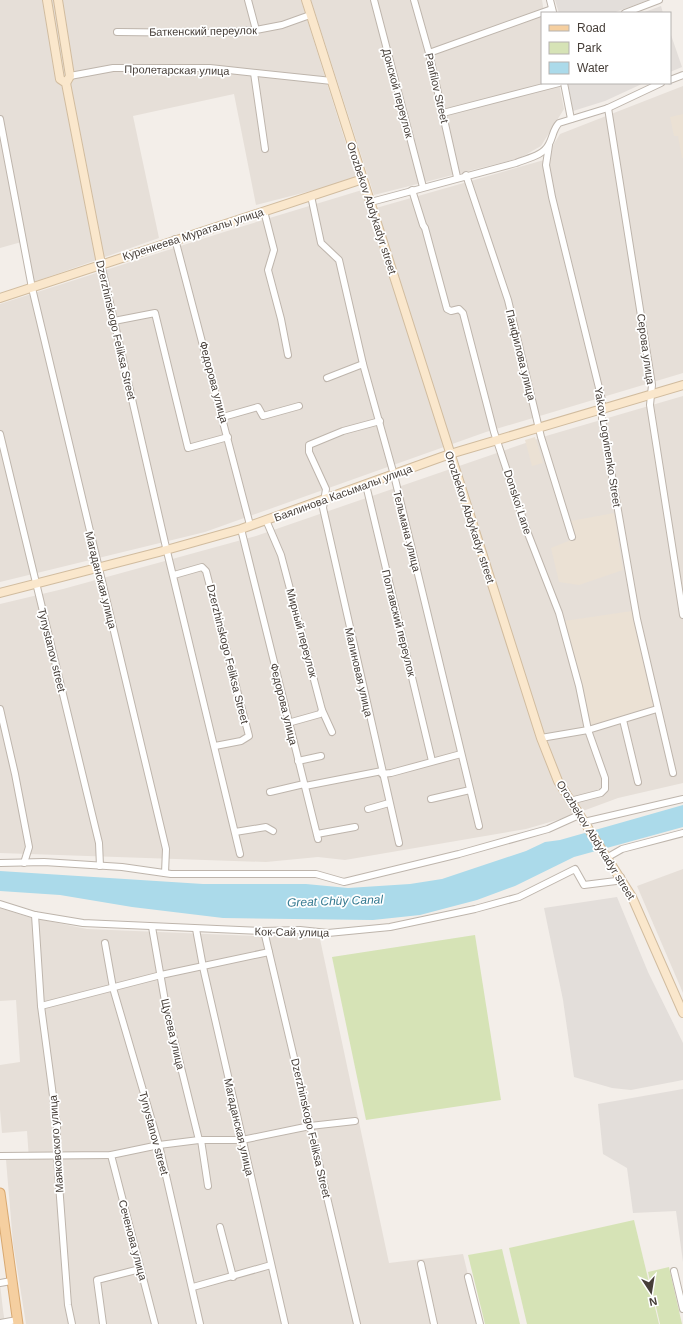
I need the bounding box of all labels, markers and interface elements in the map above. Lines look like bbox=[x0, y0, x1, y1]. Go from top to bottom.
legend bbox=[541, 12, 671, 84]
text: Road bbox=[577, 21, 606, 35]
street label: Баткенский переулок bbox=[149, 24, 257, 38]
text: Park bbox=[577, 41, 603, 55]
street label: Донской переулок bbox=[380, 47, 416, 139]
street label: Panfilov Street bbox=[423, 52, 451, 124]
text: Water bbox=[577, 61, 609, 75]
street label: Пролетарская улица bbox=[124, 63, 231, 77]
street label: Orozbekov Abdykadyr street bbox=[345, 140, 399, 276]
street label: Куренкеева Мураталы улица bbox=[121, 205, 266, 262]
street label: Dzerzhinskogo Feliksa Street bbox=[94, 259, 138, 401]
street label: Панфилова улица bbox=[504, 308, 538, 402]
street label: Серова улица bbox=[635, 313, 657, 386]
street label: Федорова улица bbox=[197, 340, 231, 425]
street label: Yakov Logvinenko Street bbox=[593, 386, 623, 508]
street label: Orozbekov Abdykadyr street bbox=[443, 449, 497, 585]
street label: Баялинова Касымалы улица bbox=[272, 462, 415, 524]
street label: Donskoi Lane bbox=[502, 468, 534, 536]
street label: Тельмана улица bbox=[391, 489, 423, 574]
street label: Магаданская улица bbox=[83, 530, 119, 631]
street label: Полтавский переулок bbox=[380, 568, 418, 678]
street label: Dzerzhinskogo Feliksa Street bbox=[205, 583, 251, 725]
street label: Мирный переулок bbox=[284, 587, 320, 679]
street label: Tynystanov street bbox=[36, 607, 68, 693]
street label: Малиновая улица bbox=[343, 626, 375, 719]
street label: Федорова улица bbox=[268, 662, 300, 747]
street label: Orozbekov Abdykadyr street bbox=[554, 778, 638, 902]
water label: Great Chüy Canal bbox=[287, 892, 384, 910]
street label: Кок-Сай улица bbox=[255, 925, 330, 939]
street label: Щусева улица bbox=[159, 997, 187, 1072]
street label: Dzerzhinskogo Feliksa Street bbox=[289, 1057, 333, 1199]
street label: Магаданская улица bbox=[222, 1077, 256, 1178]
street label: Tynystanov street bbox=[137, 1090, 171, 1176]
street label: Маяковского улица bbox=[47, 1094, 65, 1193]
street label: Сеченова улица bbox=[116, 1198, 150, 1282]
north arrow bbox=[631, 1272, 671, 1312]
text: N bbox=[648, 1295, 658, 1308]

